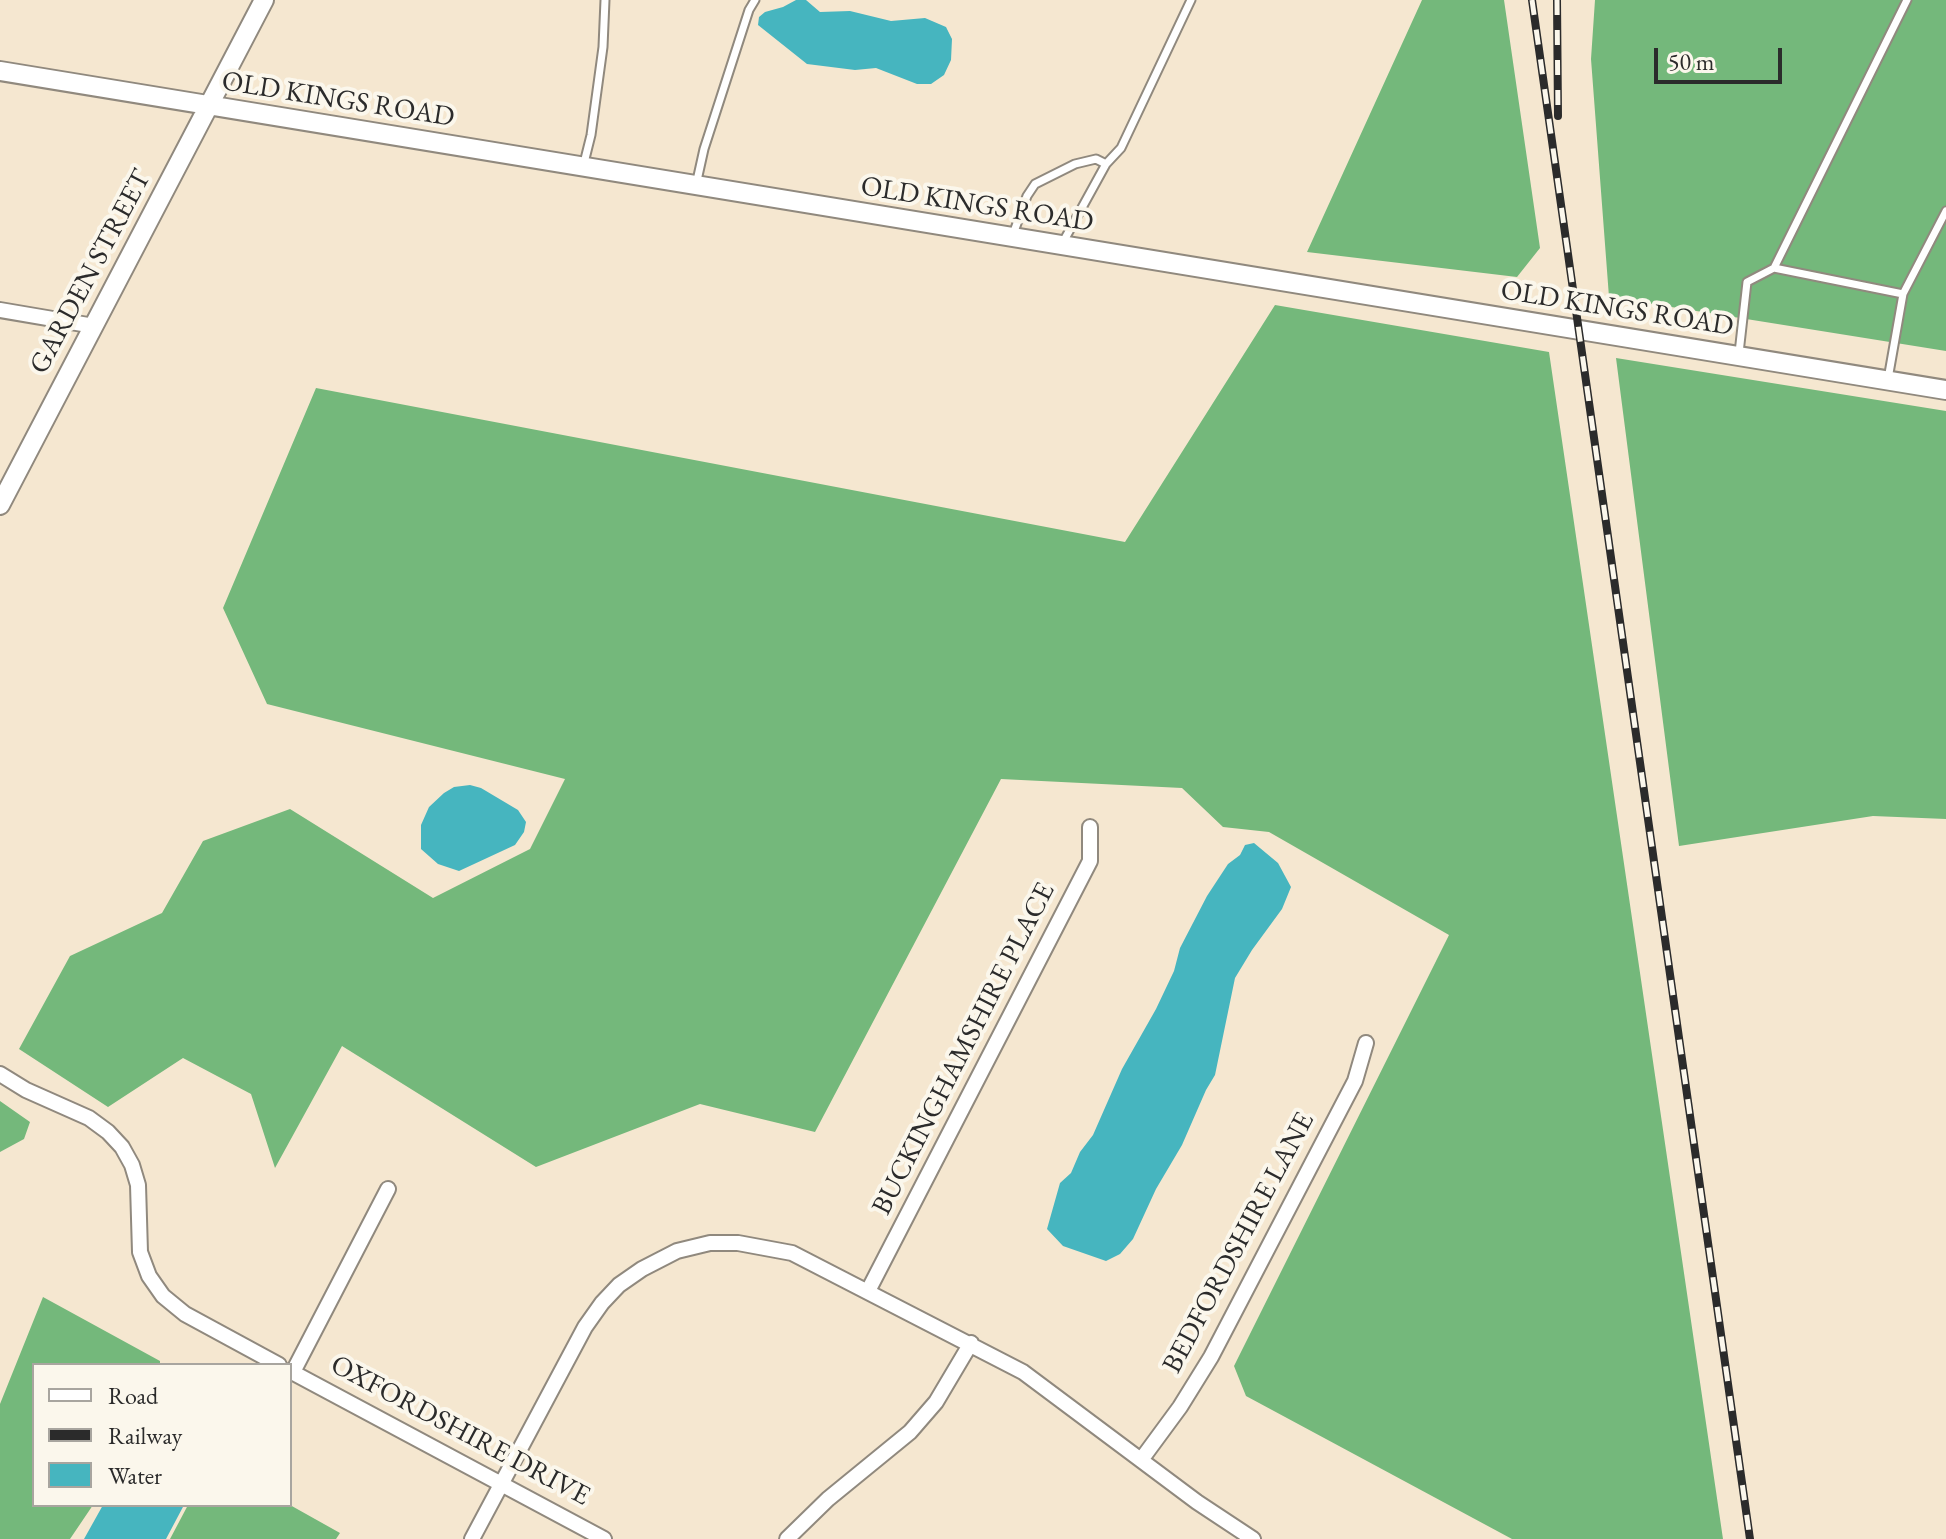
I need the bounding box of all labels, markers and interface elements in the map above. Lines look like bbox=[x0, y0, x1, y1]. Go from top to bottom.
scale bar bbox=[1658, 32, 1786, 82]
text: 50 m bbox=[1668, 46, 1715, 77]
street label: OLD KINGS ROAD bbox=[219, 65, 457, 135]
street label: GARDEN STREET bbox=[23, 164, 159, 380]
street label: OLD KINGS ROAD bbox=[858, 170, 1096, 240]
street label: OLD KINGS ROAD bbox=[1498, 274, 1736, 344]
street label: BUCKINGHAMSHIRE PLACE bbox=[865, 877, 1063, 1221]
street label: BEDFORDSHIRE LANE bbox=[1156, 1107, 1322, 1379]
street label: OXFORDSHIRE DRIVE bbox=[325, 1348, 595, 1514]
legend bbox=[32, 1363, 292, 1507]
text: Road bbox=[108, 1380, 158, 1411]
text: Railway bbox=[108, 1420, 182, 1451]
text: Water bbox=[108, 1460, 162, 1491]

